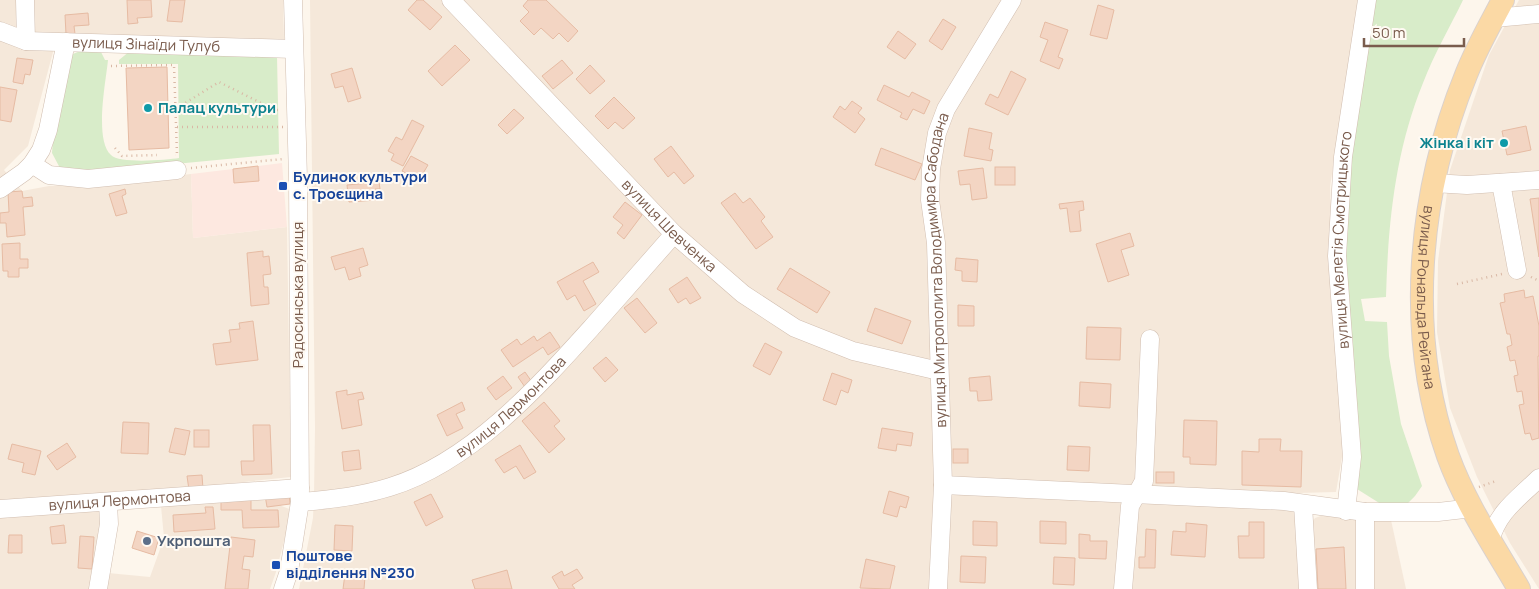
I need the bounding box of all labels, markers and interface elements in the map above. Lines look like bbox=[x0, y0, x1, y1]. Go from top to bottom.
scale bar bbox=[1364, 15, 1464, 47]
text: 50 m bbox=[1372, 22, 1406, 43]
street label: вулиця Зінаїди Тулуб bbox=[72, 31, 221, 57]
place label: Палац культури bbox=[158, 97, 276, 118]
marker: Палац культури bbox=[142, 102, 154, 114]
street label: вулиця Митрополита Володимира Сабодана bbox=[919, 109, 954, 428]
street label: вулиця Мелетія Смотрицького bbox=[1326, 129, 1357, 350]
place label: Жінка і кіт bbox=[1420, 132, 1494, 153]
marker: Жінка і кіт bbox=[1498, 137, 1510, 149]
place label: Будинок культури с. Троєщина bbox=[293, 166, 427, 204]
street label: вулиця Шевченка bbox=[617, 174, 722, 277]
marker: Будинок культури с. Троєщина bbox=[277, 180, 289, 192]
street label: вулиця Рональда Рейгана bbox=[1412, 204, 1441, 391]
street label: Радосинська вулиця bbox=[287, 222, 308, 368]
street label: вулиця Лермонтова bbox=[451, 351, 571, 462]
street label: вулиця Лермонтова bbox=[48, 485, 191, 516]
place label: Укрпошта bbox=[157, 530, 231, 551]
marker: Укрпошта bbox=[141, 535, 153, 547]
place label: Поштове відділення №230 bbox=[286, 545, 415, 583]
marker: Поштове відділення №230 bbox=[270, 559, 282, 571]

